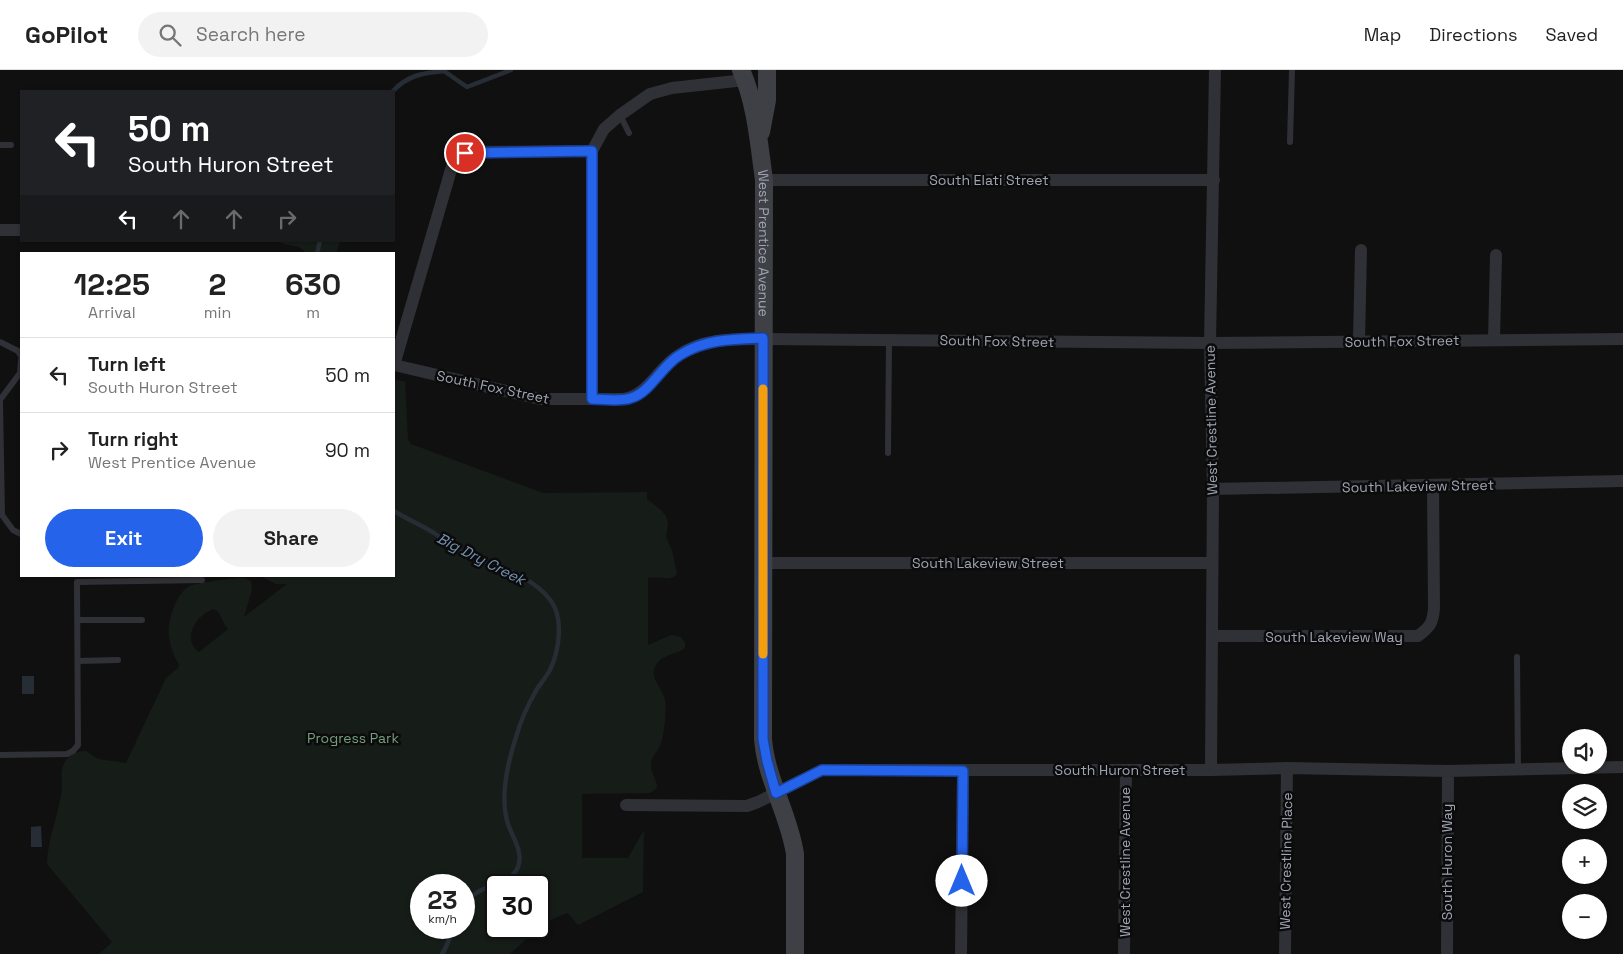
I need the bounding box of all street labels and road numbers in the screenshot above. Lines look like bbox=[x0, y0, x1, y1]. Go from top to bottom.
street label: West Prentice Avenue bbox=[754, 169, 773, 317]
street label: South Elati Street bbox=[929, 171, 1049, 189]
street label: South Fox Street bbox=[939, 331, 1055, 351]
street label: South Fox Street bbox=[1344, 331, 1460, 351]
street label: West Crestline Avenue bbox=[1201, 345, 1221, 495]
street label: South Fox Street bbox=[435, 366, 551, 408]
street label: South Lakeview Street bbox=[1342, 476, 1494, 496]
street label: South Lakeview Street bbox=[912, 554, 1064, 572]
street label: South Lakeview Way bbox=[1265, 628, 1403, 646]
street label: South Huron Street bbox=[1055, 761, 1185, 779]
street label: West Crestline Avenue bbox=[1116, 787, 1134, 937]
street label: West Crestline Place bbox=[1276, 792, 1296, 930]
street label: South Huron Way bbox=[1438, 804, 1456, 920]

